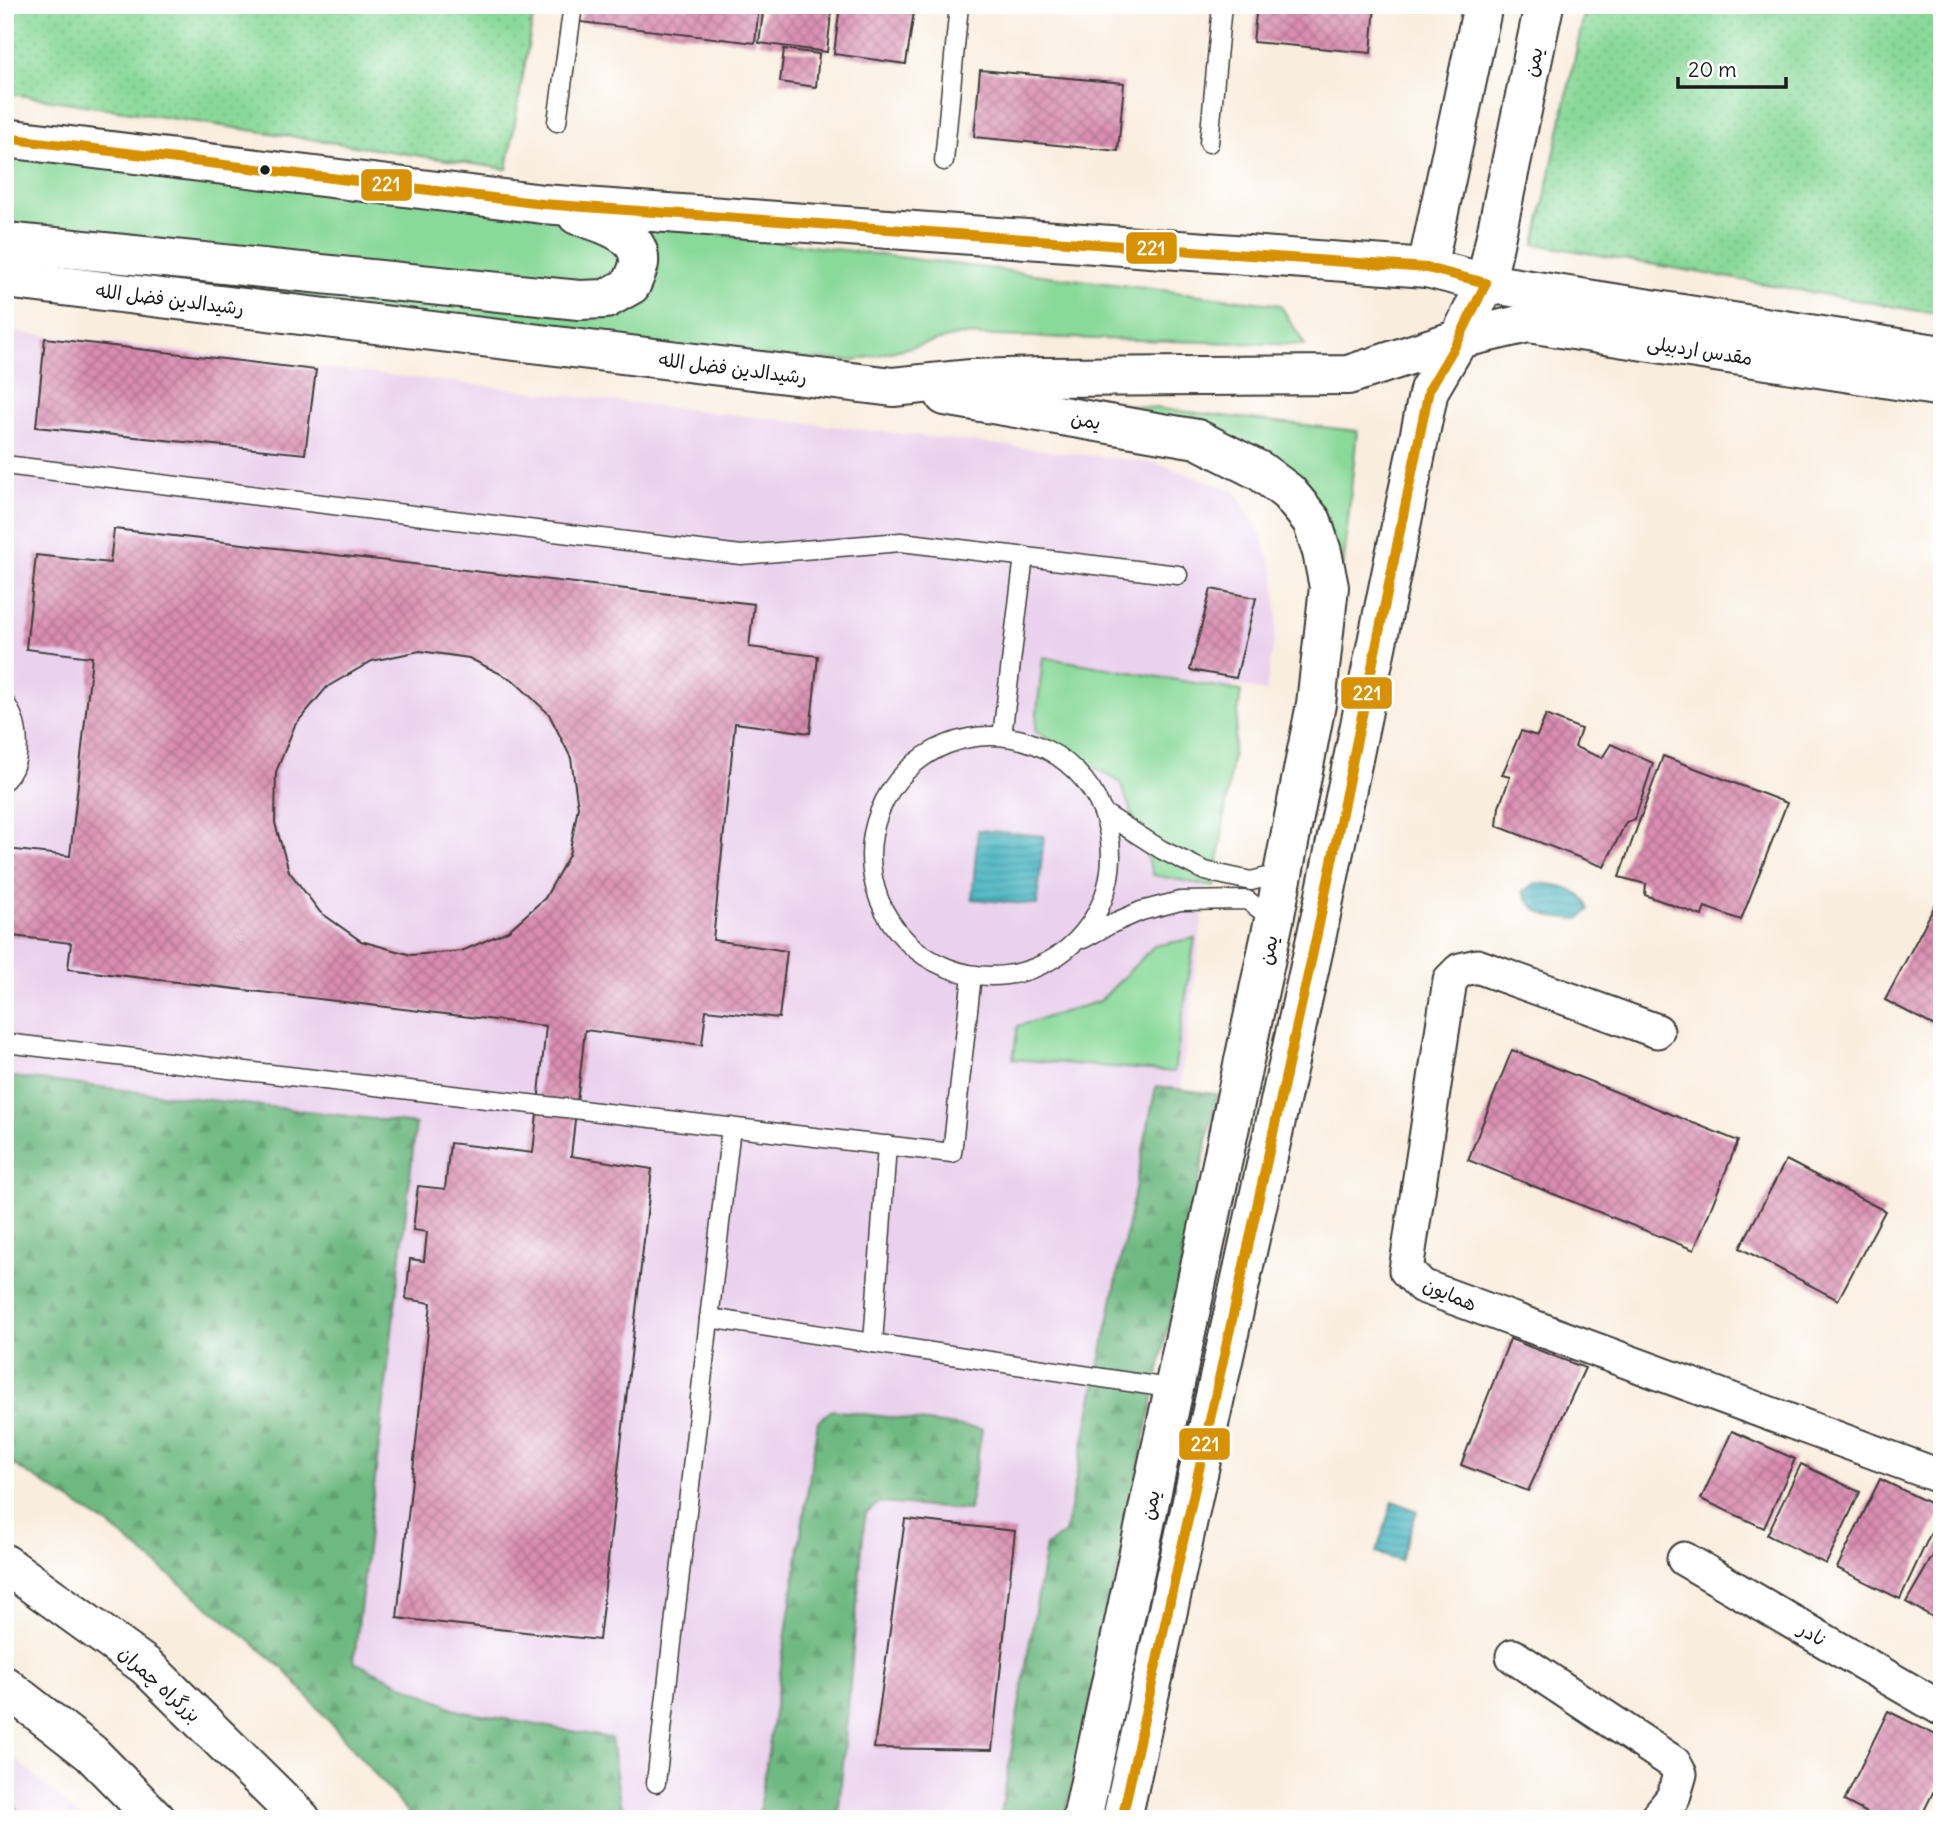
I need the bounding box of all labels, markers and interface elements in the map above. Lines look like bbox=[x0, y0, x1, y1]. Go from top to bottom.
street label: یمن bbox=[1518, 45, 1548, 79]
scale bar bbox=[1678, 46, 1786, 90]
text: 20 m bbox=[1688, 56, 1737, 83]
unlabelled marker bbox=[258, 163, 272, 177]
line badge: 221 bbox=[360, 168, 413, 202]
text: 221 bbox=[372, 172, 400, 196]
line badge: 221 bbox=[1125, 231, 1178, 265]
text: 221 bbox=[1137, 236, 1165, 260]
street label: رشیدالدین فضل الله bbox=[94, 278, 246, 320]
street label: مقدس اردبیلی bbox=[1645, 330, 1754, 371]
street label: رشیدالدین فضل الله bbox=[657, 347, 809, 389]
street label: یمن bbox=[1069, 406, 1103, 434]
line badge: 221 bbox=[1340, 676, 1393, 710]
text: 221 bbox=[1353, 681, 1381, 705]
street label: یمن bbox=[1253, 933, 1283, 967]
street label: همایون bbox=[1420, 1272, 1480, 1316]
line badge: 221 bbox=[1178, 1427, 1231, 1461]
text: 221 bbox=[1191, 1432, 1219, 1456]
street label: یمن bbox=[1135, 1488, 1165, 1522]
street label: نادر bbox=[1793, 1615, 1831, 1652]
street label: بزرگراه چمران bbox=[113, 1641, 206, 1728]

